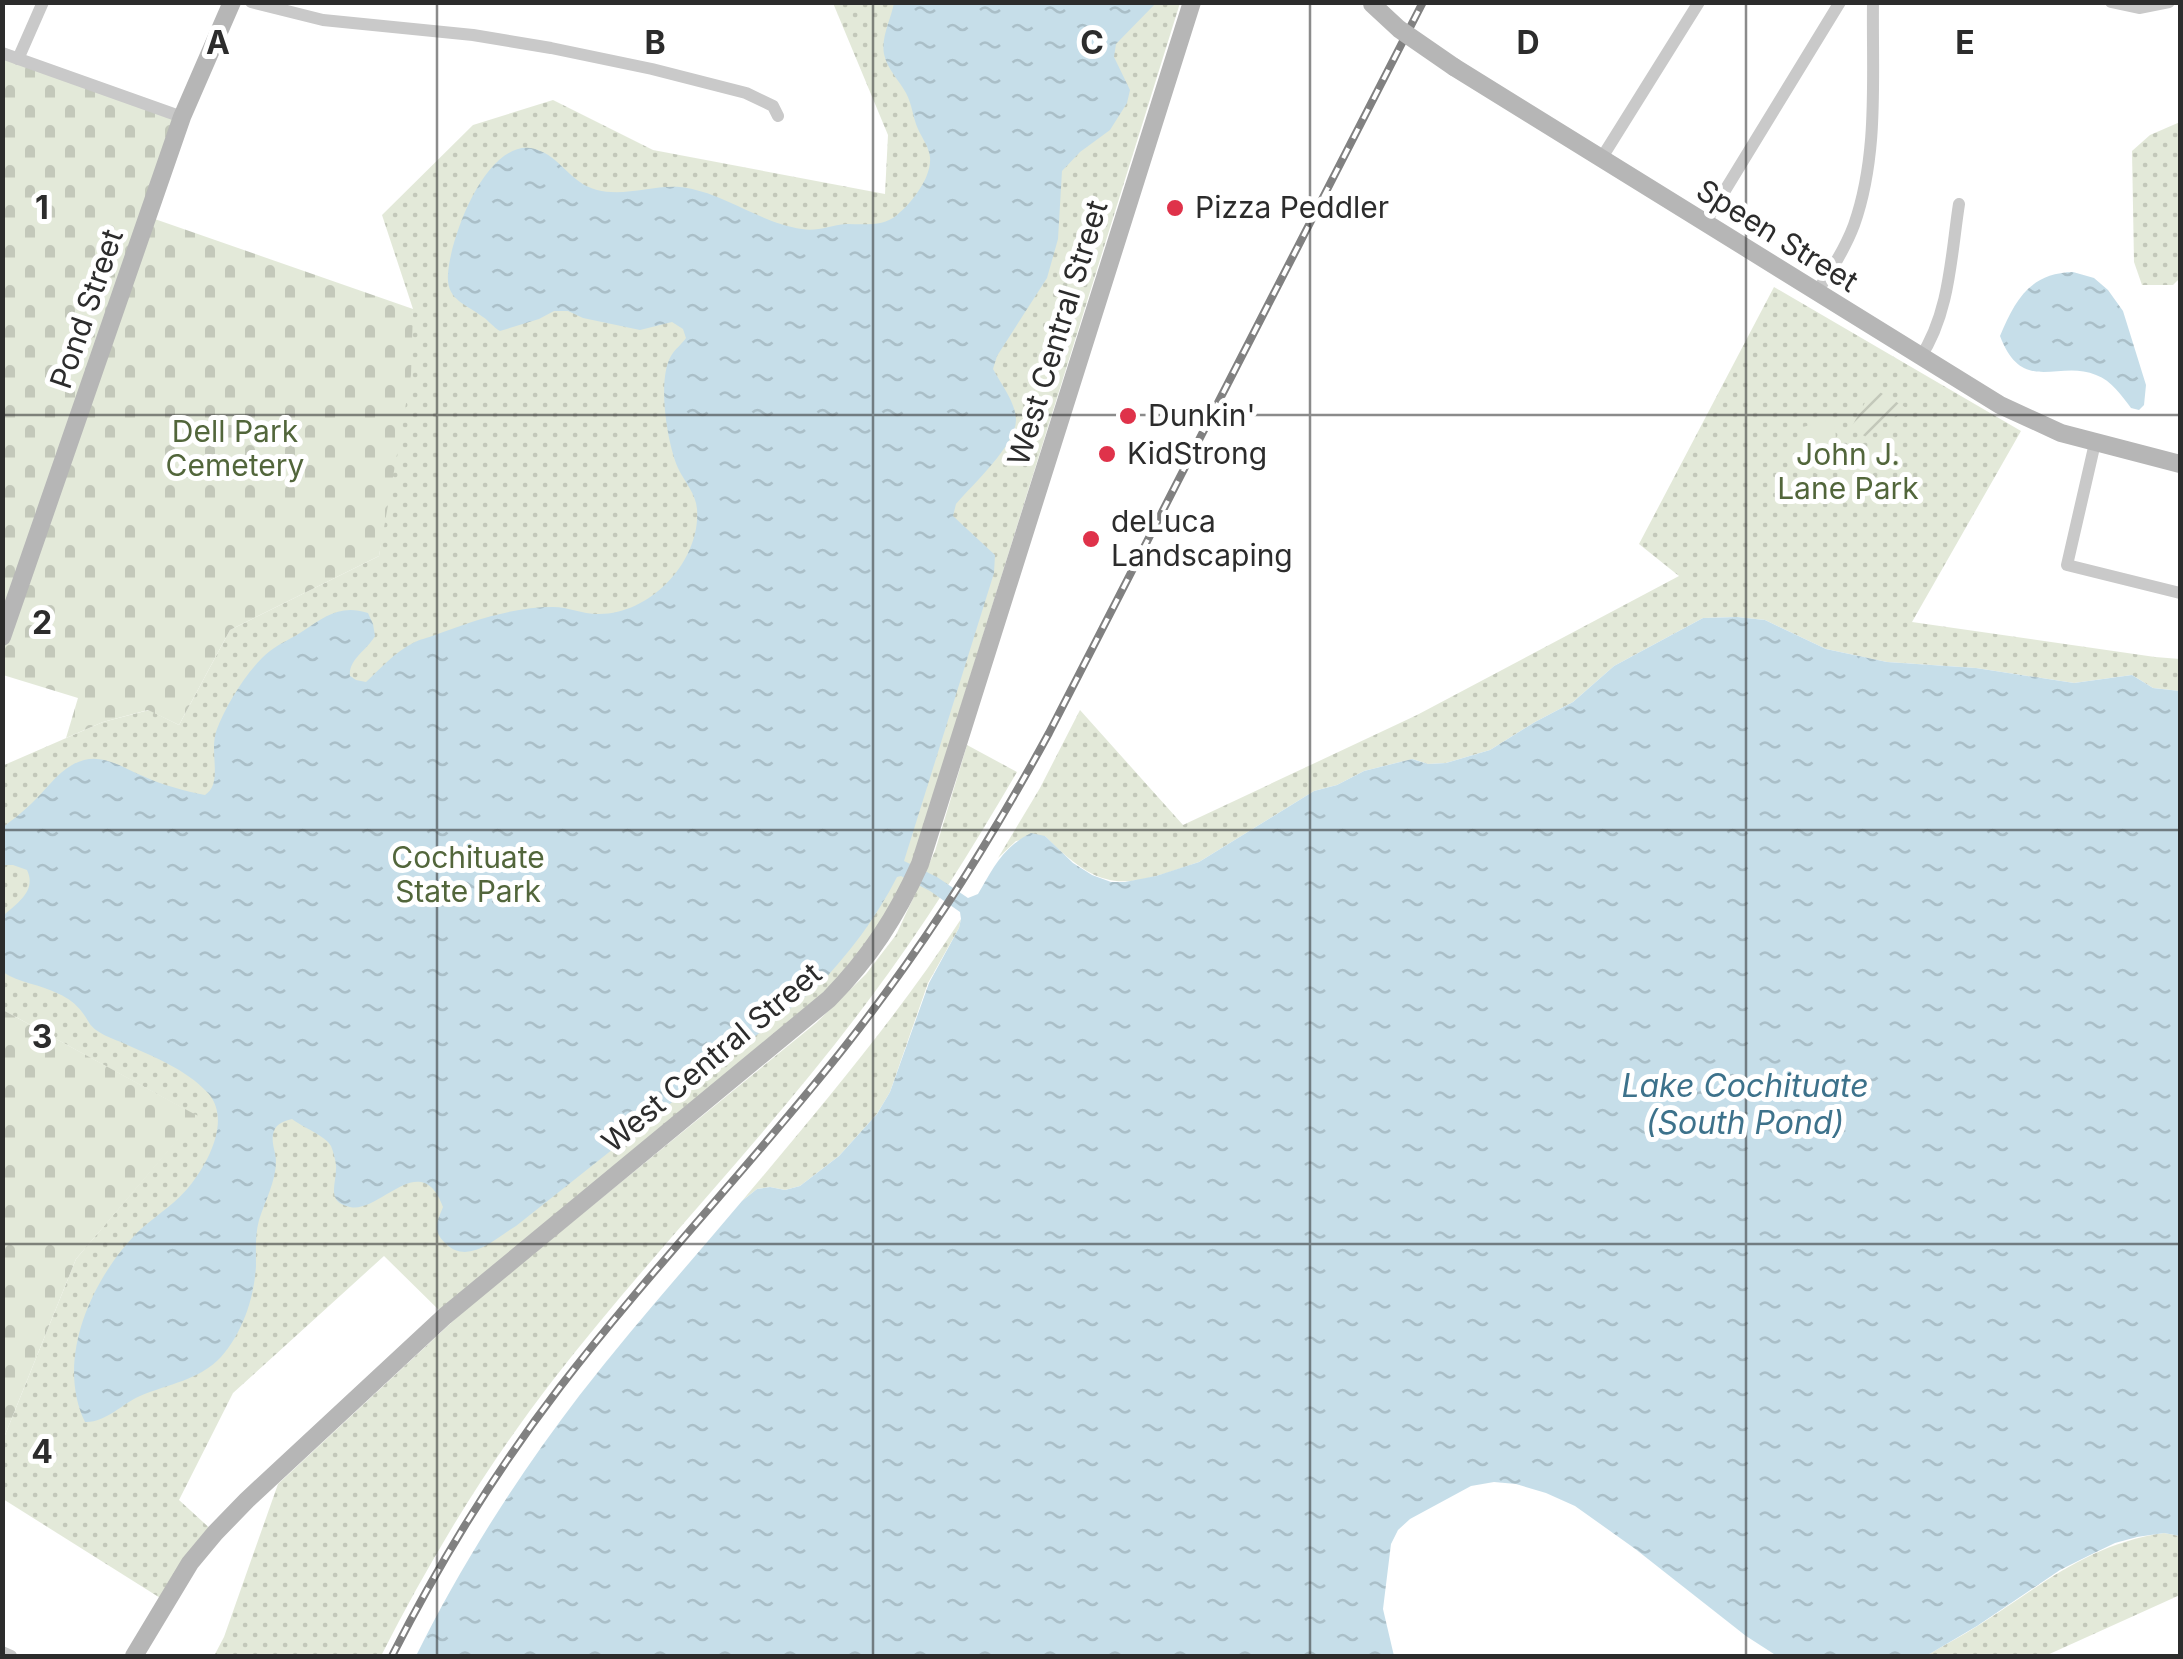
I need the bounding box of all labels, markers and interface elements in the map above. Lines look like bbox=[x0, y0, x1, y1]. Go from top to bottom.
text: A bbox=[206, 23, 230, 62]
text: B bbox=[644, 23, 666, 62]
text: C bbox=[1080, 23, 1104, 62]
text: D bbox=[1516, 23, 1540, 62]
text: E bbox=[1955, 23, 1975, 62]
street label: Speen Street bbox=[1690, 171, 1865, 299]
text: 1 bbox=[35, 188, 49, 227]
place label: Pizza Peddler bbox=[1195, 189, 1389, 225]
street label: West Central Street bbox=[1000, 196, 1115, 469]
marker: Pizza Peddler bbox=[1164, 197, 1186, 219]
street label: Pond Street bbox=[42, 224, 130, 393]
place label: Dunkin' bbox=[1148, 397, 1256, 433]
marker: Dunkin' bbox=[1117, 405, 1139, 427]
park label: Dell Park Cemetery bbox=[166, 413, 305, 483]
place label: KidStrong bbox=[1127, 435, 1267, 471]
park label: John J. Lane Park bbox=[1777, 436, 1919, 506]
marker: KidStrong bbox=[1096, 443, 1118, 465]
place label: deLuca Landscaping bbox=[1111, 503, 1293, 573]
marker: deLuca Landscaping bbox=[1080, 528, 1102, 550]
text: 2 bbox=[32, 603, 52, 642]
park label: Cochituate State Park bbox=[391, 839, 545, 909]
street label: West Central Street bbox=[594, 955, 828, 1159]
text: 3 bbox=[32, 1017, 52, 1056]
water label: Lake Cochituate (South Pond) bbox=[1621, 1066, 1869, 1142]
text: 4 bbox=[31, 1432, 53, 1471]

